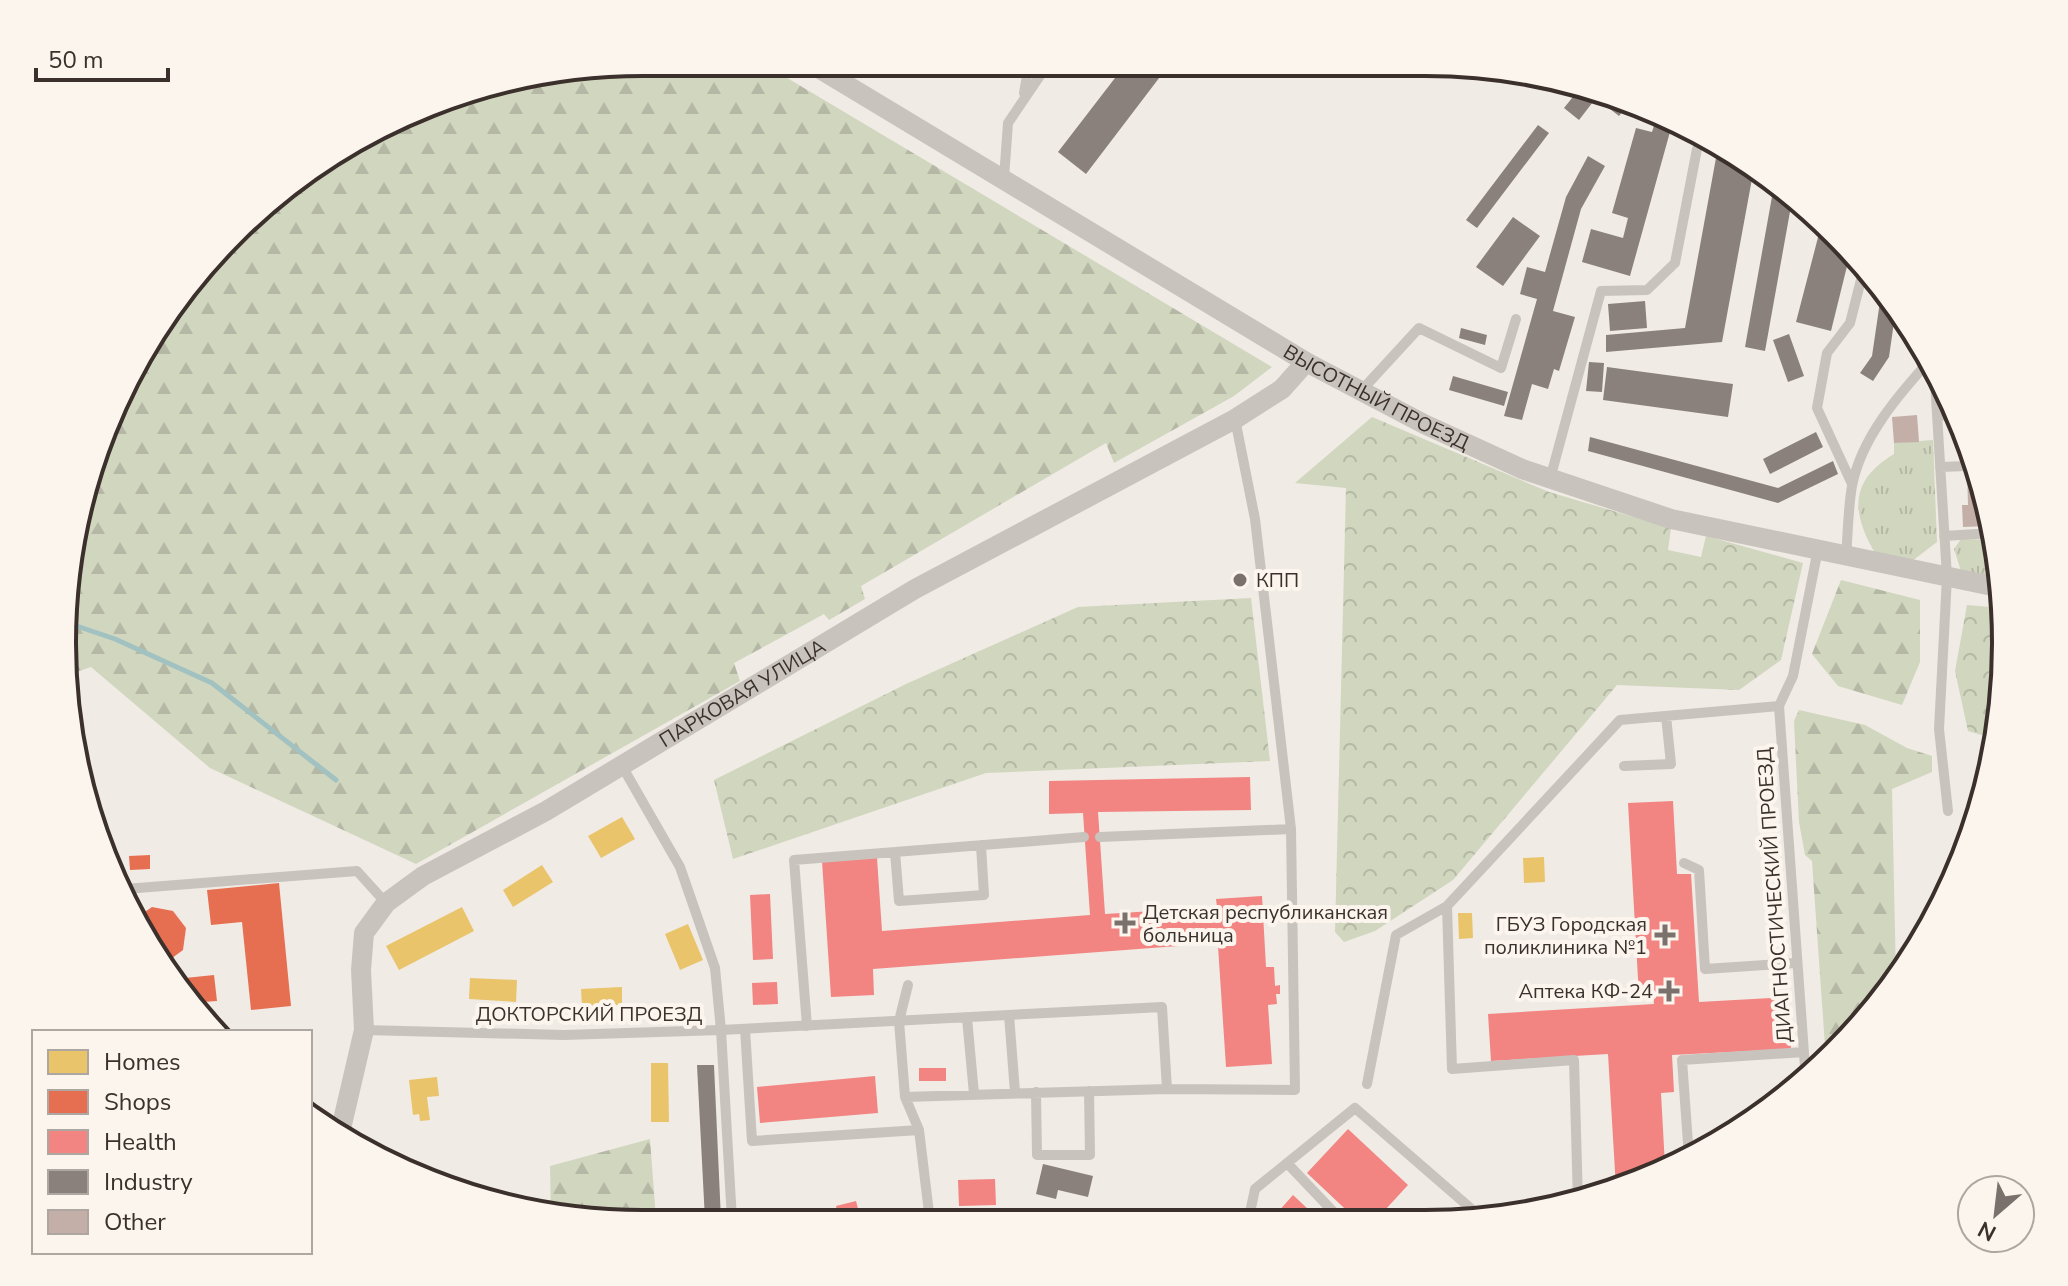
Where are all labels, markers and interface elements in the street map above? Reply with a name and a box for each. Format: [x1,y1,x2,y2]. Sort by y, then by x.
scale bar [36,32,168,82]
text: 50 m [48,44,104,76]
street label: ВЫСОТНЫЙ ПРОЕЗД [1278,338,1474,457]
place label: КПП [1256,567,1299,594]
marker: КПП [1231,571,1249,589]
street label: ПАРКОВАЯ УЛИЦА [654,633,831,754]
street label: ДИАГНОСТИЧЕСКИЙ ПРОЕЗД [1751,746,1798,1043]
place label: Детская республиканская больница [1143,899,1388,949]
place label: ГБУЗ Городская поликлиника №1 [1484,911,1647,961]
marker: Детская республиканская больница [1114,912,1136,934]
marker: ГБУЗ Городская поликлиника №1 [1654,924,1676,946]
place label: Аптека КФ-24 [1518,978,1653,1005]
marker: Аптека КФ-24 [1660,982,1678,1000]
street label: ДОКТОРСКИЙ ПРОЕЗД [476,1001,703,1028]
legend [32,1030,312,1254]
text: Homes [104,1046,180,1078]
text: Shops [104,1086,171,1118]
text: Health [104,1126,177,1158]
text: Industry [104,1166,193,1198]
north arrow [1956,1174,2036,1254]
text: Other [104,1206,166,1238]
text: N [1973,1214,2001,1248]

